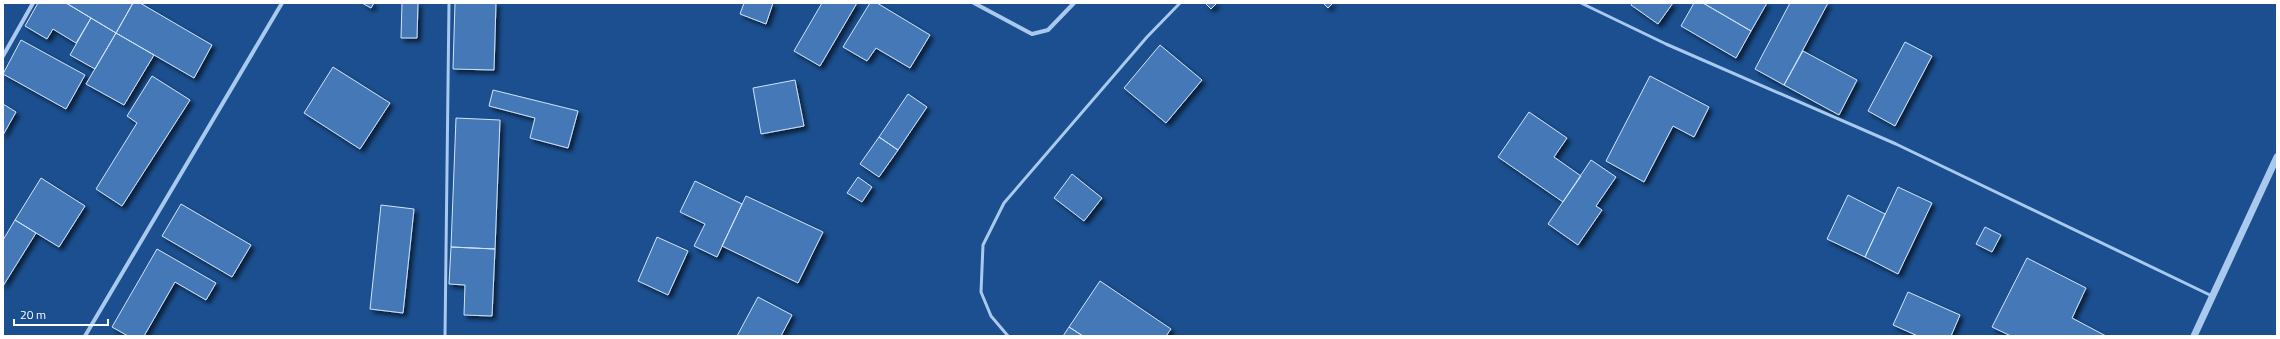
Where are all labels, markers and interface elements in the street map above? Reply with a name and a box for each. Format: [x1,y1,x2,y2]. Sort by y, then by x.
scale bar [14,301,108,327]
text: 20 m [20,305,46,324]

